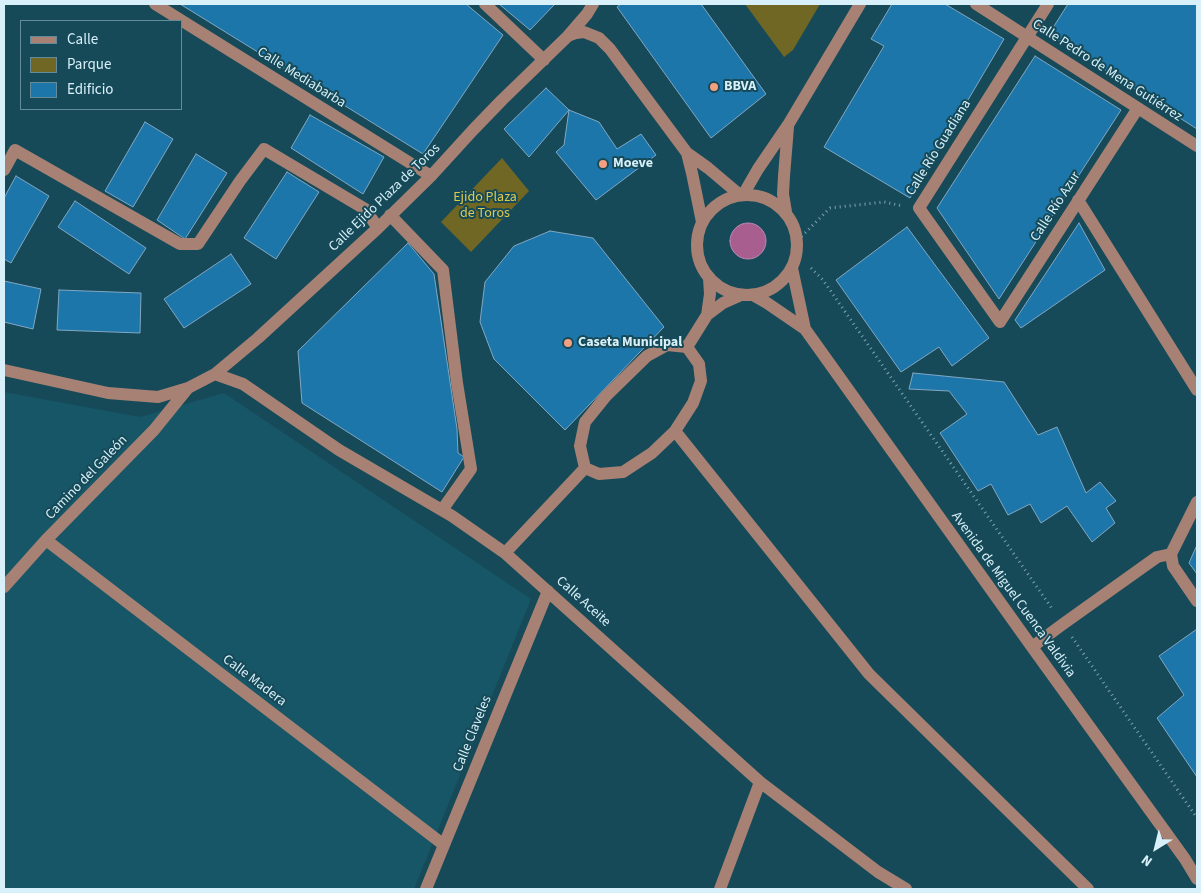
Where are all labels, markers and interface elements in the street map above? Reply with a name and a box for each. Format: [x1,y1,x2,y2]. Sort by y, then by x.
street label: Calle Pedro de Mena Gutiérrez [1029,16,1185,126]
legend [20,20,182,110]
text: Calle [67,29,98,50]
street label: Calle Mediabarba [254,44,348,112]
text: Parque [67,54,111,75]
text: Edificio [67,79,114,100]
place label: BBVA [724,79,756,95]
marker: BBVA [708,81,720,93]
street label: Calle Río Guadiana [903,97,975,199]
street label: Calle Ejido Plaza de Toros [326,140,444,256]
place label: Moeve [613,156,653,172]
marker: Moeve [597,158,609,170]
street label: Calle Río Azur [1027,169,1085,245]
park label: Ejido Plaza de Toros [453,190,517,222]
place label: Caseta Municipal [578,335,682,351]
marker: Caseta Municipal [562,337,574,349]
street label: Camino del Galeón [43,432,131,524]
street label: Avenida de Miguel Cuenca Valdivia [947,509,1079,681]
street label: Calle Aceite [552,573,614,631]
street label: Calle Madera [219,652,289,710]
street label: Calle Claveles [450,694,496,774]
north arrow [1131,823,1181,873]
text: N [1138,849,1157,871]

